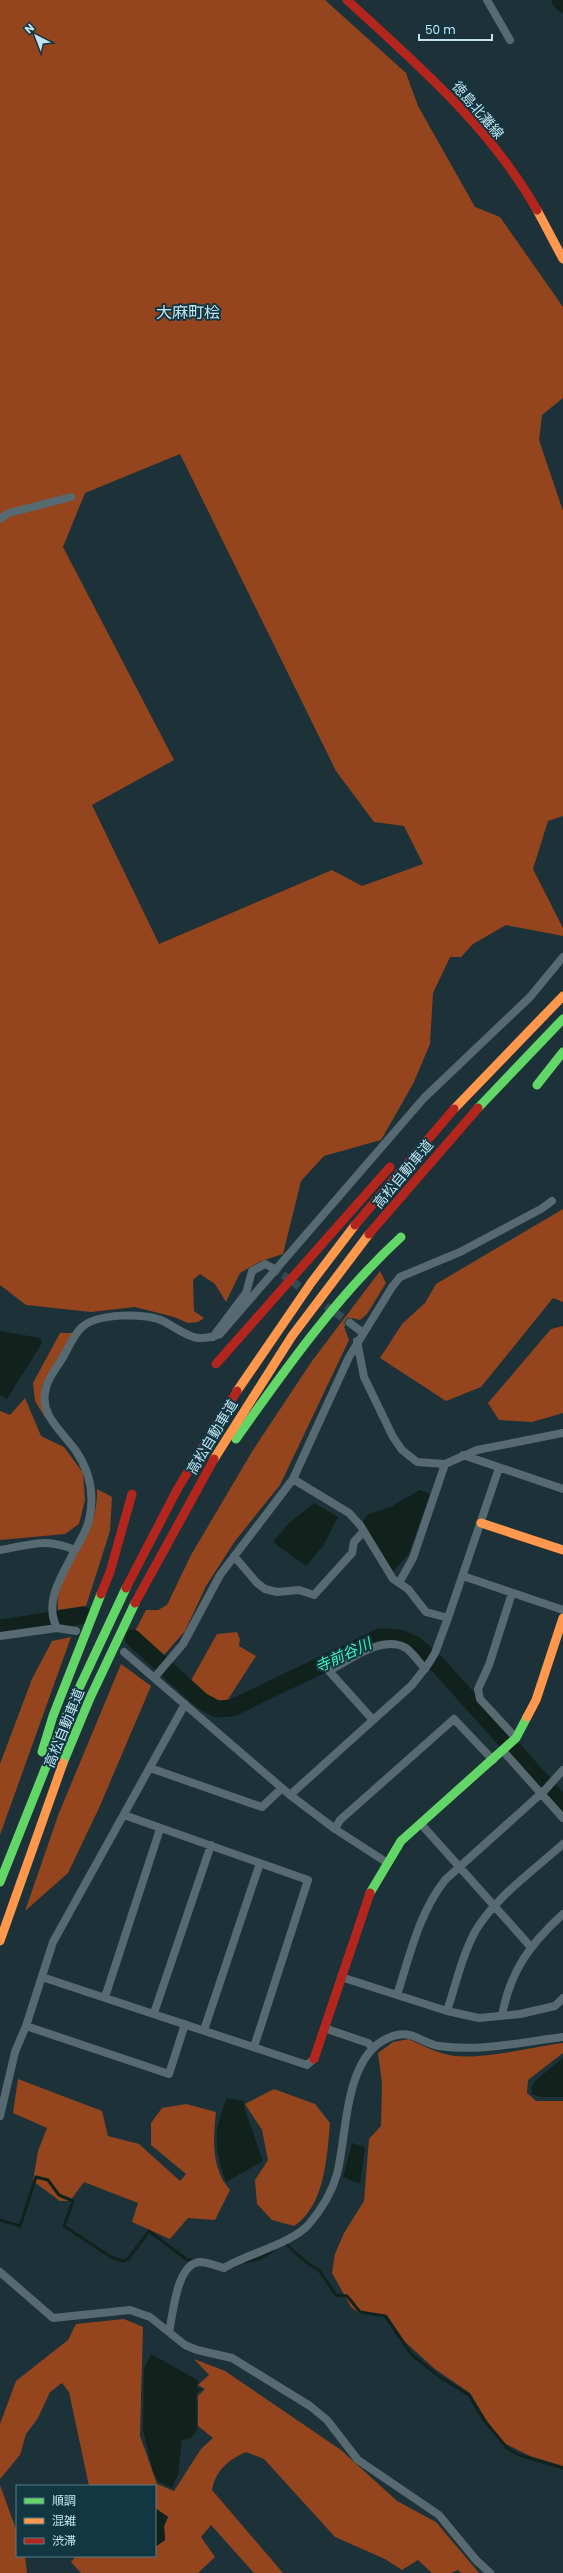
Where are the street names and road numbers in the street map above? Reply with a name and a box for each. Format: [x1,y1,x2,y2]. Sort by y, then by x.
street label: 徳島北灘線 [447,77,509,143]
street label: 高松自動車道 [368,1135,438,1213]
street label: 高松自動車道 [182,1396,242,1478]
street label: 高松自動車道 [39,1685,89,1771]

